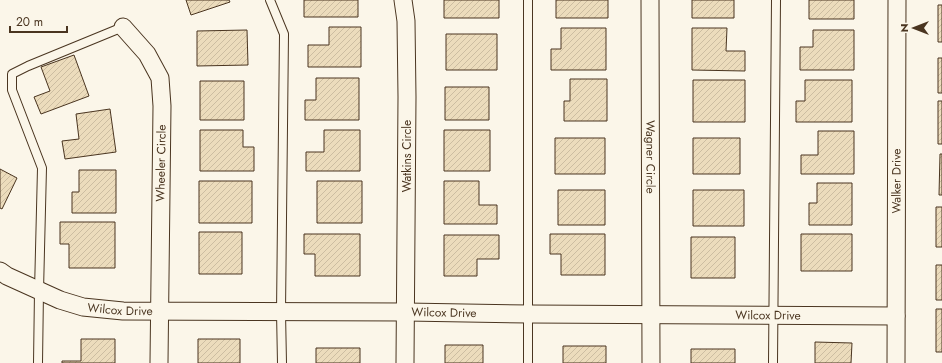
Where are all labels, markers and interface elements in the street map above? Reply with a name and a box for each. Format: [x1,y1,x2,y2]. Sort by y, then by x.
scale bar [10,8,67,34]
north arrow [894,8,934,48]
text: 20 m [16,13,43,31]
text: N [896,24,912,32]
street label: Watkins Circle [398,120,416,192]
street label: Wagner Circle [641,120,660,194]
street label: Wheeler Circle [151,124,171,202]
street label: Walker Drive [887,148,906,214]
street label: Wilcox Drive [87,298,153,320]
street label: Wilcox Drive [411,303,477,322]
street label: Wilcox Drive [735,306,801,324]

